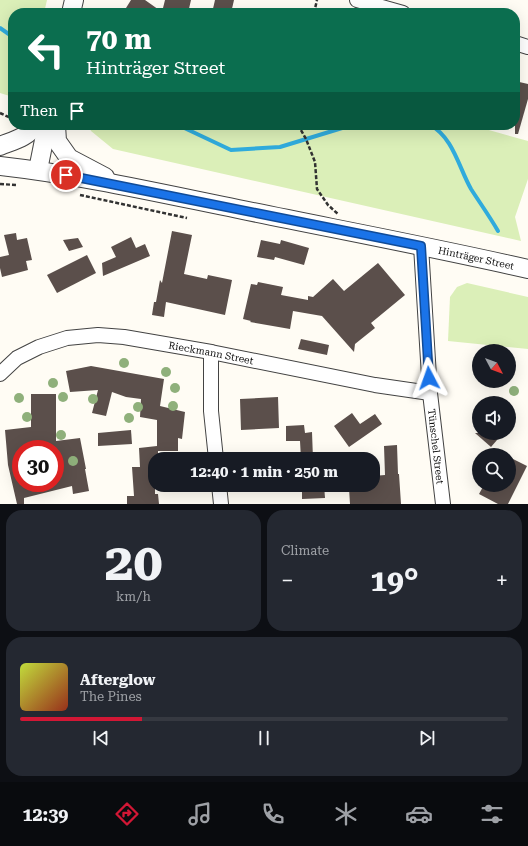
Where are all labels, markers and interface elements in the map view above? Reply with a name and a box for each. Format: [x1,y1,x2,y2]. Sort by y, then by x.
text: 70 m [86,23,151,56]
icon: left [20,24,72,76]
text: Hinträger Street [86,57,225,78]
icon: arrive [66,100,88,122]
text: Then [20,102,58,120]
pin [49,158,83,192]
icon: arrive [55,164,77,186]
street label: Hinträger Street [437,245,515,272]
street label: Rieckmann Street [168,340,255,366]
north arrow [472,344,516,388]
map controls [472,344,516,492]
position arrow [408,357,450,399]
button: sound [472,396,516,440]
street label: Tünschel Street [426,408,446,485]
speed limit sign: 30 [12,440,64,492]
button: search [472,448,516,492]
text: 12:40 · 1 min · 250 m [190,463,338,481]
text: 20 [104,532,163,593]
text: Climate [281,543,329,558]
text: 19° [370,563,419,598]
text: − [281,568,293,593]
text: + [496,568,508,593]
text: km/h [116,589,151,604]
text: Afterglow [80,671,155,689]
text: The Pines [80,689,142,704]
icon: previous [90,727,112,749]
icon: pause [253,727,275,749]
icon: next [416,727,438,749]
icon: directions [113,800,141,828]
icon: music [186,800,214,828]
icon: phone [259,800,287,828]
icon: climate [332,800,360,828]
icon: car [405,800,433,828]
icon: filters [478,800,506,828]
text: 12:39 [22,804,68,825]

